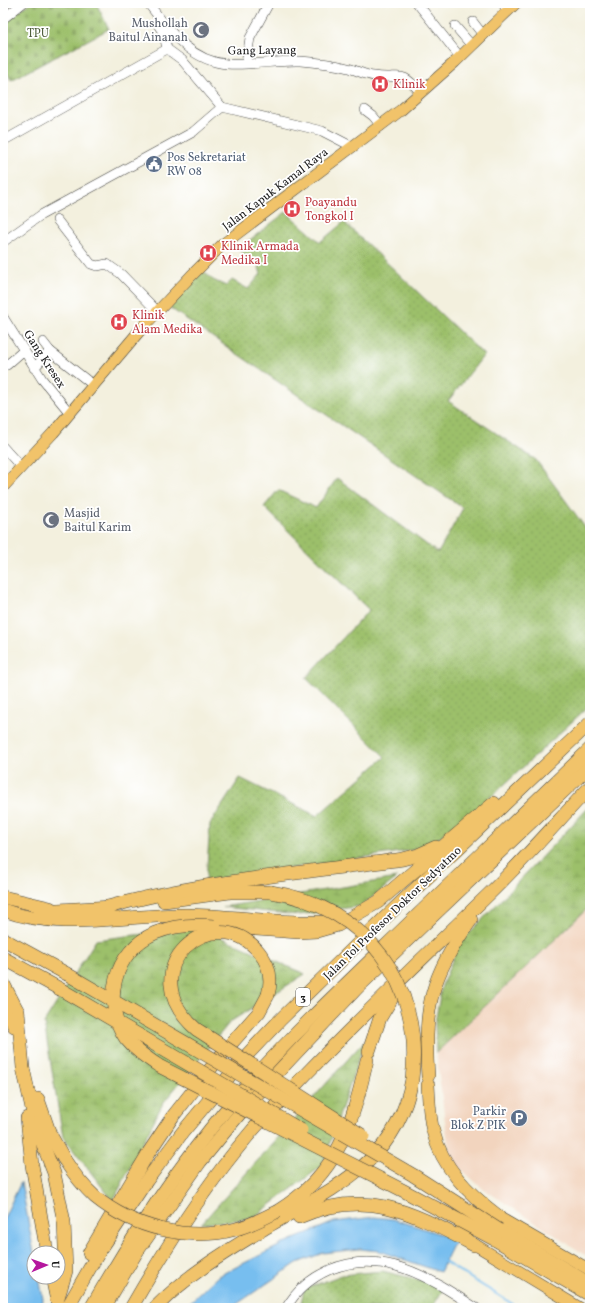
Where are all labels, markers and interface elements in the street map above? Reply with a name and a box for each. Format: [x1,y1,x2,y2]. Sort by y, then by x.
place label: Mushollah Baitul Ainanah [108,16,188,46]
mosque icon: Mushollah Baitul Ainanah [191,20,211,40]
park label: TPU [27,26,49,42]
street label: Gang Layang [228,42,296,60]
hospital icon: Klinik [370,74,390,94]
place label: Klinik [393,77,426,93]
street label: Jalan Kapuk Kamal Raya [219,145,332,235]
place label: Pos Sekretariat RW 08 [167,150,246,180]
public building icon: Pos Sekretariat RW 08 [144,154,164,174]
place label: Poayandu Tongkol I [305,195,357,225]
hospital icon: Poayandu Tongkol I [282,199,302,219]
place label: Klinik Armada Medika I [221,239,299,269]
hospital icon: Klinik Armada Medika I [198,243,218,263]
place label: Klinik Alam Medika [132,308,203,338]
hospital icon: Klinik Alam Medika [109,312,129,332]
street label: Gang Kresex [19,327,69,392]
place label: Masjid Baitul Karim [64,506,132,536]
mosque icon: Masjid Baitul Karim [41,510,61,530]
street label: Jalan Tol Profesor Doktor Sedyatmo [320,843,465,984]
road number: 3 [296,988,310,1006]
place label: Parkir Blok Z PIK [450,1104,506,1134]
parking icon: Parkir Blok Z PIK [509,1108,529,1128]
north arrow [26,1245,66,1285]
text: U [47,1261,62,1269]

